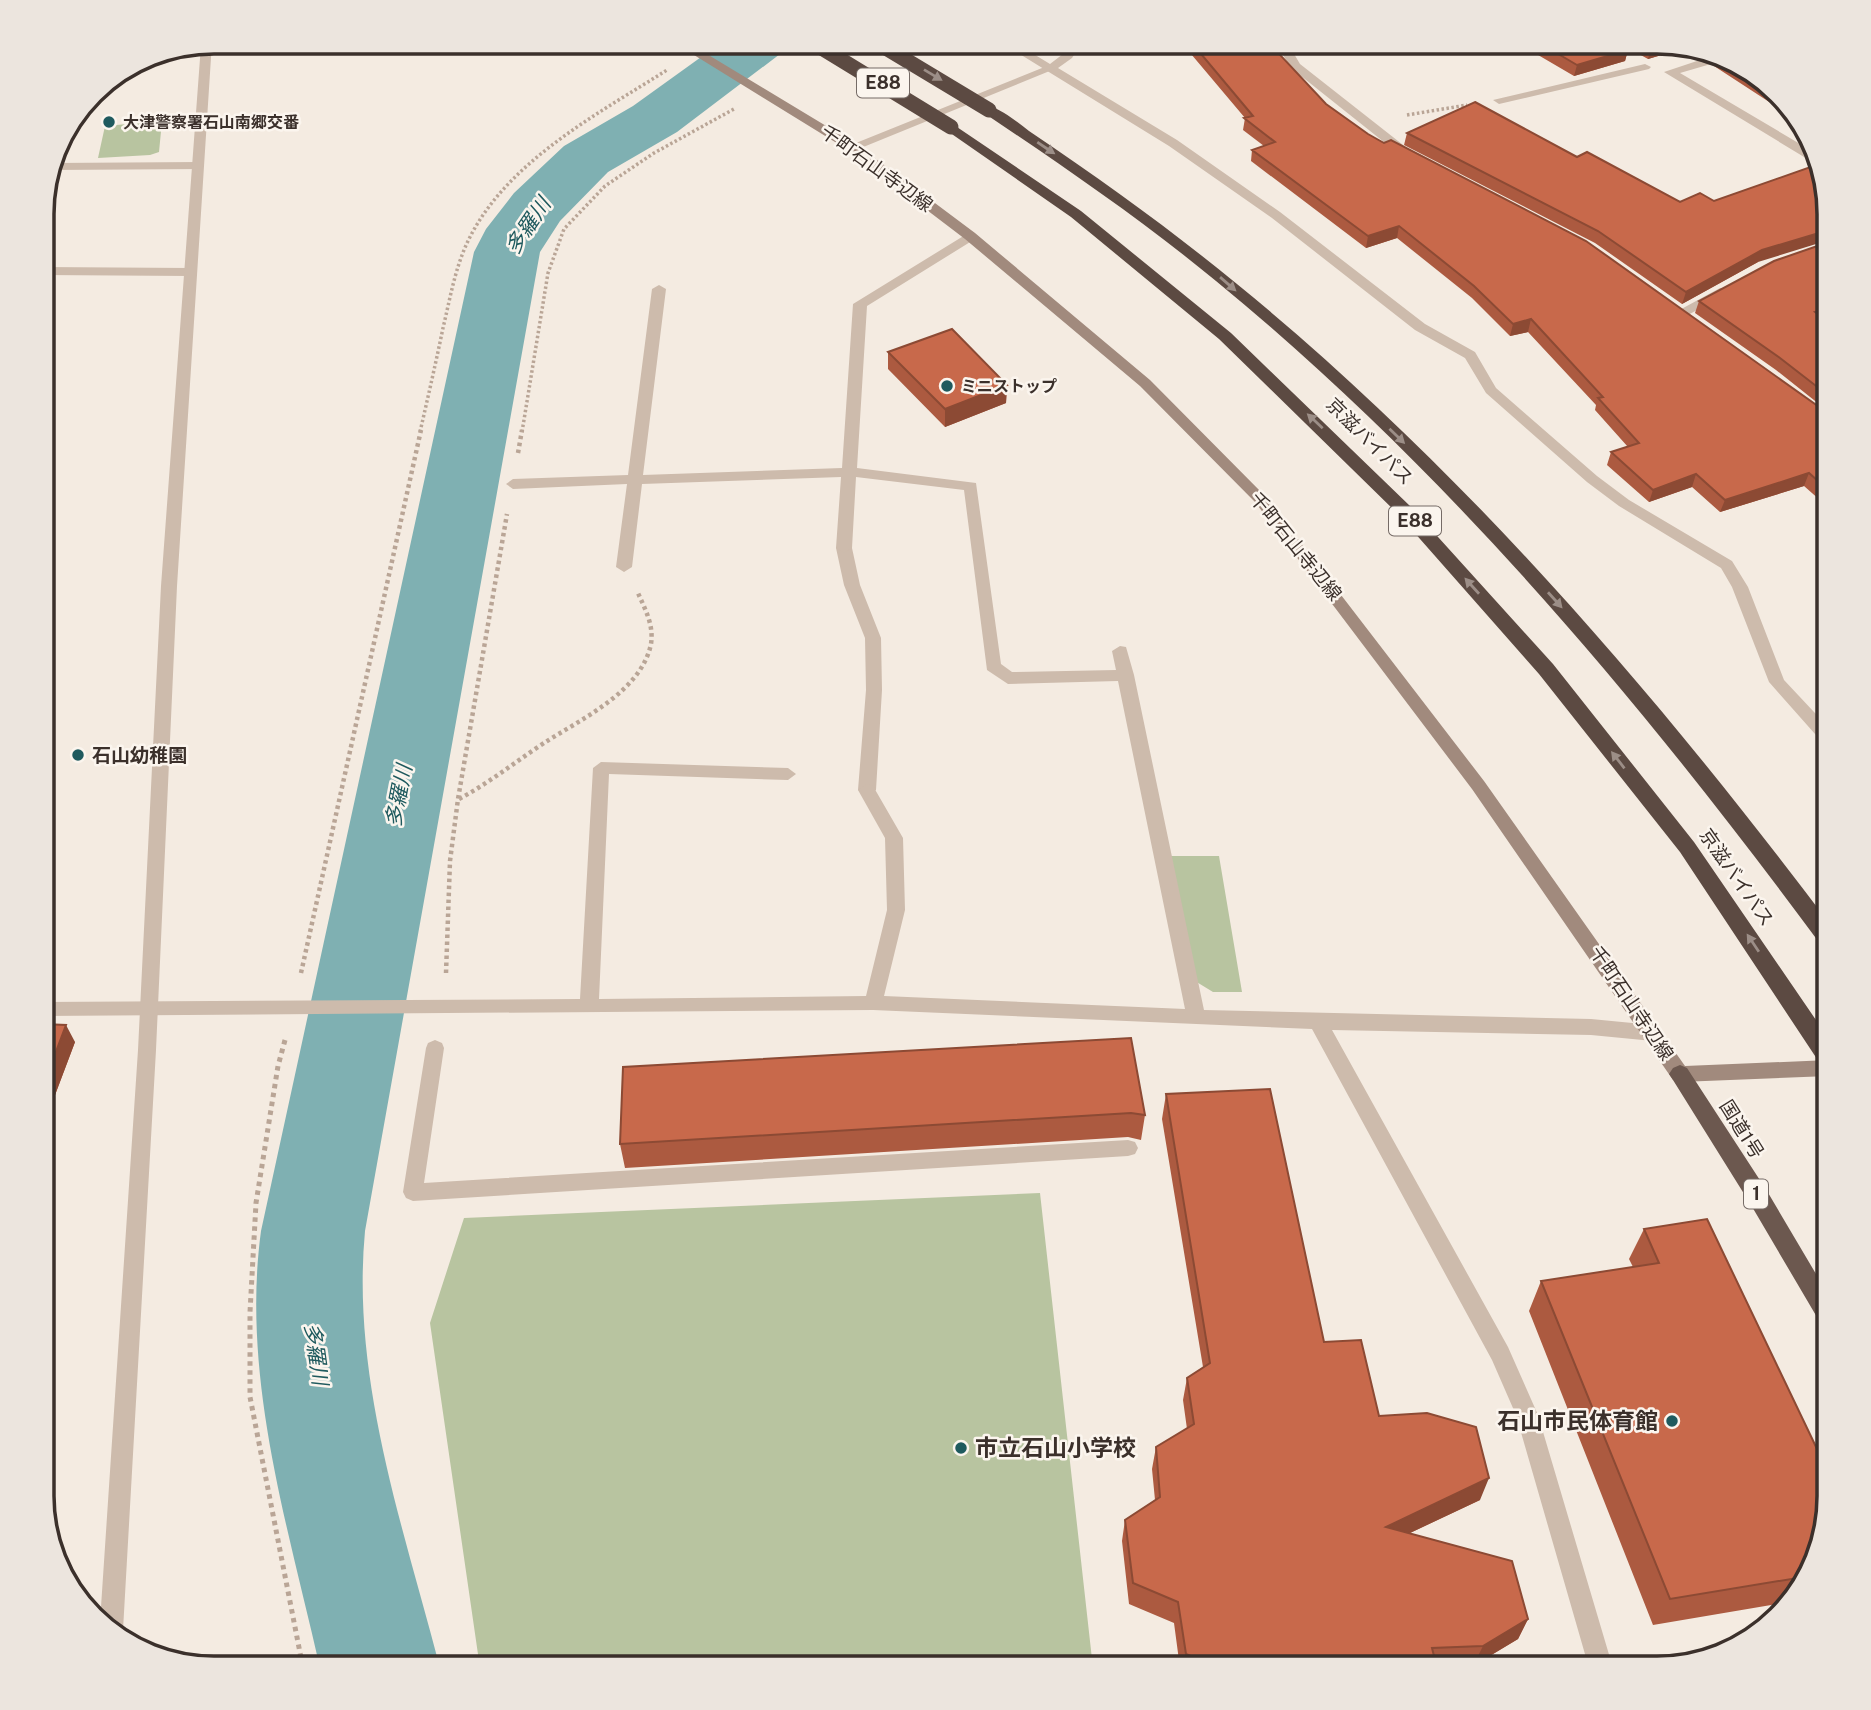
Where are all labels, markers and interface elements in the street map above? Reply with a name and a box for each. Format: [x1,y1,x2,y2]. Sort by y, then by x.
road number: E88 [857,68,909,98]
one-way arrow [923,69,942,82]
place label: 大津警察署石山南郷交番 [123,113,299,132]
marker: 大津警察署石山南郷交番 [101,114,117,130]
street label: 千町石山寺辺線 [817,120,937,216]
one-way arrow [1037,141,1055,155]
water label: 多羅川 [500,191,557,259]
one-way arrow [1219,276,1237,292]
place label: ミニストップ [961,377,1057,396]
marker: ミニストップ [939,378,955,394]
street label: 京滋バイパス [1322,393,1418,489]
one-way arrow [1307,413,1324,429]
one-way arrow [1389,428,1406,445]
street label: 千町石山寺辺線 [1246,487,1346,605]
road number: E88 [1389,506,1441,536]
one-way arrow [1465,577,1480,594]
one-way arrow [1547,591,1562,608]
place label: 石山幼稚園 [92,744,187,766]
marker: 石山幼稚園 [70,747,86,763]
one-way arrow [1611,751,1626,769]
water label: 多羅川 [380,761,417,829]
street label: 京滋バイパス [1695,824,1779,930]
one-way arrow [1746,934,1760,952]
street label: 千町石山寺辺線 [1586,942,1678,1064]
street label: 国道1号 [1716,1096,1768,1162]
road number: 1 [1744,1180,1768,1209]
water label: 多羅川 [300,1321,334,1389]
place label: 石山市民体育館 [1497,1407,1658,1434]
marker: 石山市民体育館 [1664,1413,1680,1429]
place label: 市立石山小学校 [975,1434,1136,1461]
marker: 市立石山小学校 [953,1440,969,1456]

